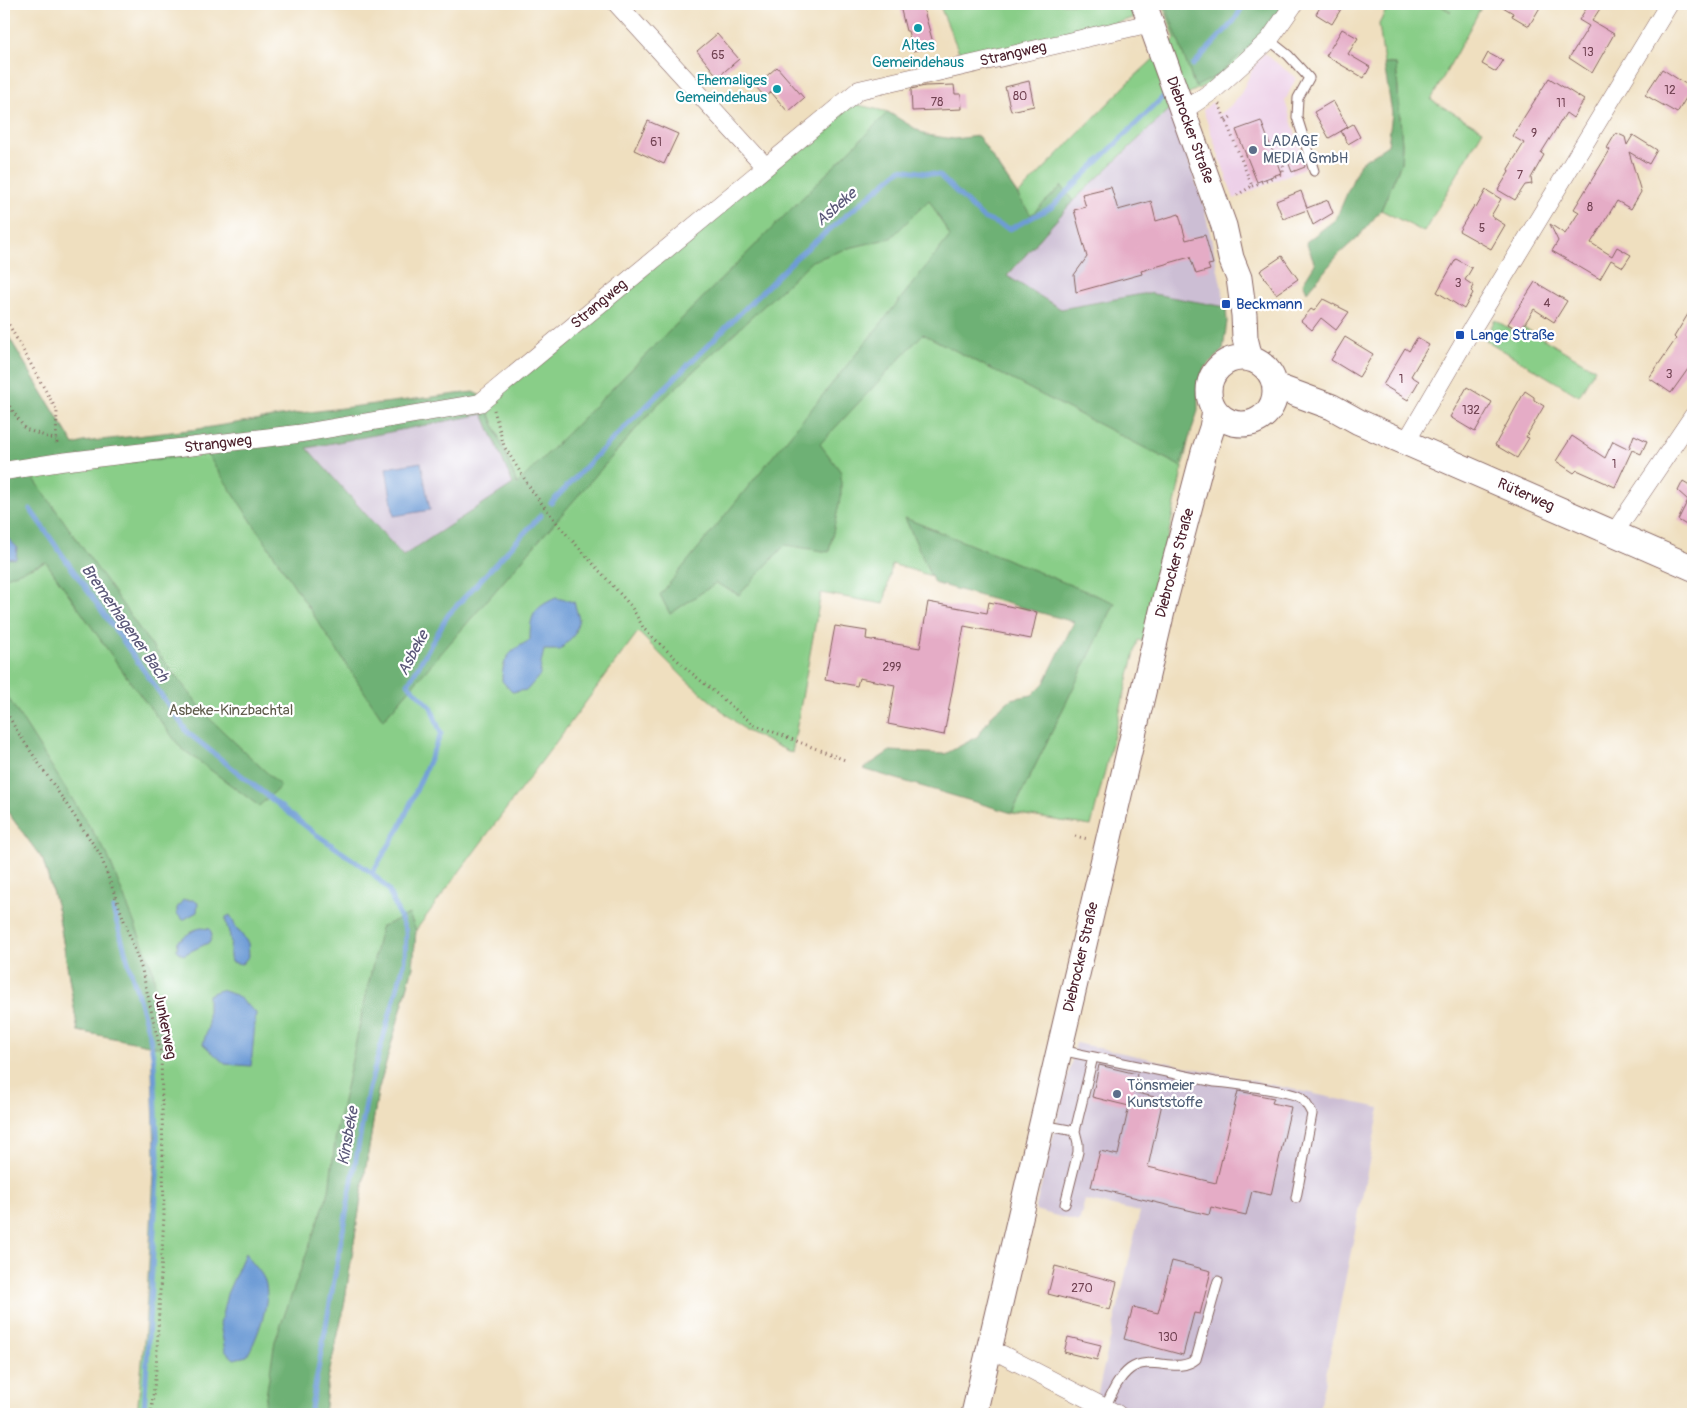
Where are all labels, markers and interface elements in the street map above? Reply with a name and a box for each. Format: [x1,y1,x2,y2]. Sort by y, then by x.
marker: Altes Gemeindehaus [912,22,924,34]
place label: Altes Gemeindehaus [872,36,964,72]
street label: Strangweg [978,37,1048,71]
house number: 13 [1582,45,1594,60]
house number: 65 [711,48,725,63]
place label: Ehemaliges Gemeindehaus [675,71,767,107]
street label: Diebrocker Straße [1162,74,1218,187]
marker: Ehemaliges Gemeindehaus [771,83,783,95]
house number: 12 [1664,83,1676,98]
house number: 80 [1013,89,1027,104]
house number: 78 [931,95,943,110]
house number: 11 [1556,96,1566,111]
house number: 9 [1531,126,1537,141]
place label: LADAGE MEDIA GmbH [1263,132,1348,168]
house number: 61 [650,135,662,150]
marker: LADAGE MEDIA GmbH [1247,144,1259,156]
house number: 7 [1517,168,1524,183]
water label: Asbeke [811,182,862,230]
house number: 8 [1587,200,1593,215]
house number: 5 [1479,221,1485,236]
street label: Strangweg [567,275,631,333]
house number: 3 [1455,276,1462,291]
place label: Beckmann [1236,295,1303,314]
house number: 4 [1544,296,1551,311]
marker: Beckmann [1220,298,1232,310]
place label: Lange Straße [1470,326,1555,345]
marker: Lange Straße [1454,329,1466,341]
house number: 3 [1666,367,1673,382]
house number: 1 [1399,372,1403,387]
house number: 132 [1462,403,1480,418]
street label: Strangweg [183,430,253,458]
house number: 1 [1612,457,1616,472]
street label: Rüterweg [1495,474,1557,516]
street label: Diebrocker Straße [1151,506,1199,620]
water label: Bremerhagener Bach [77,560,174,687]
water label: Asbeke [393,625,434,679]
house number: 299 [882,660,902,675]
park label: Asbeke-Kinzbachtal [169,701,293,720]
street label: Diebrocker Straße [1059,899,1103,1014]
street label: Junkerweg [149,991,181,1061]
place label: Tönsmeier Kunststoffe [1127,1076,1203,1112]
marker: Tönsmeier Kunststoffe [1111,1088,1123,1100]
water label: Kinsbeke [333,1103,363,1167]
house number: 270 [1071,1281,1093,1296]
house number: 130 [1158,1330,1178,1345]

